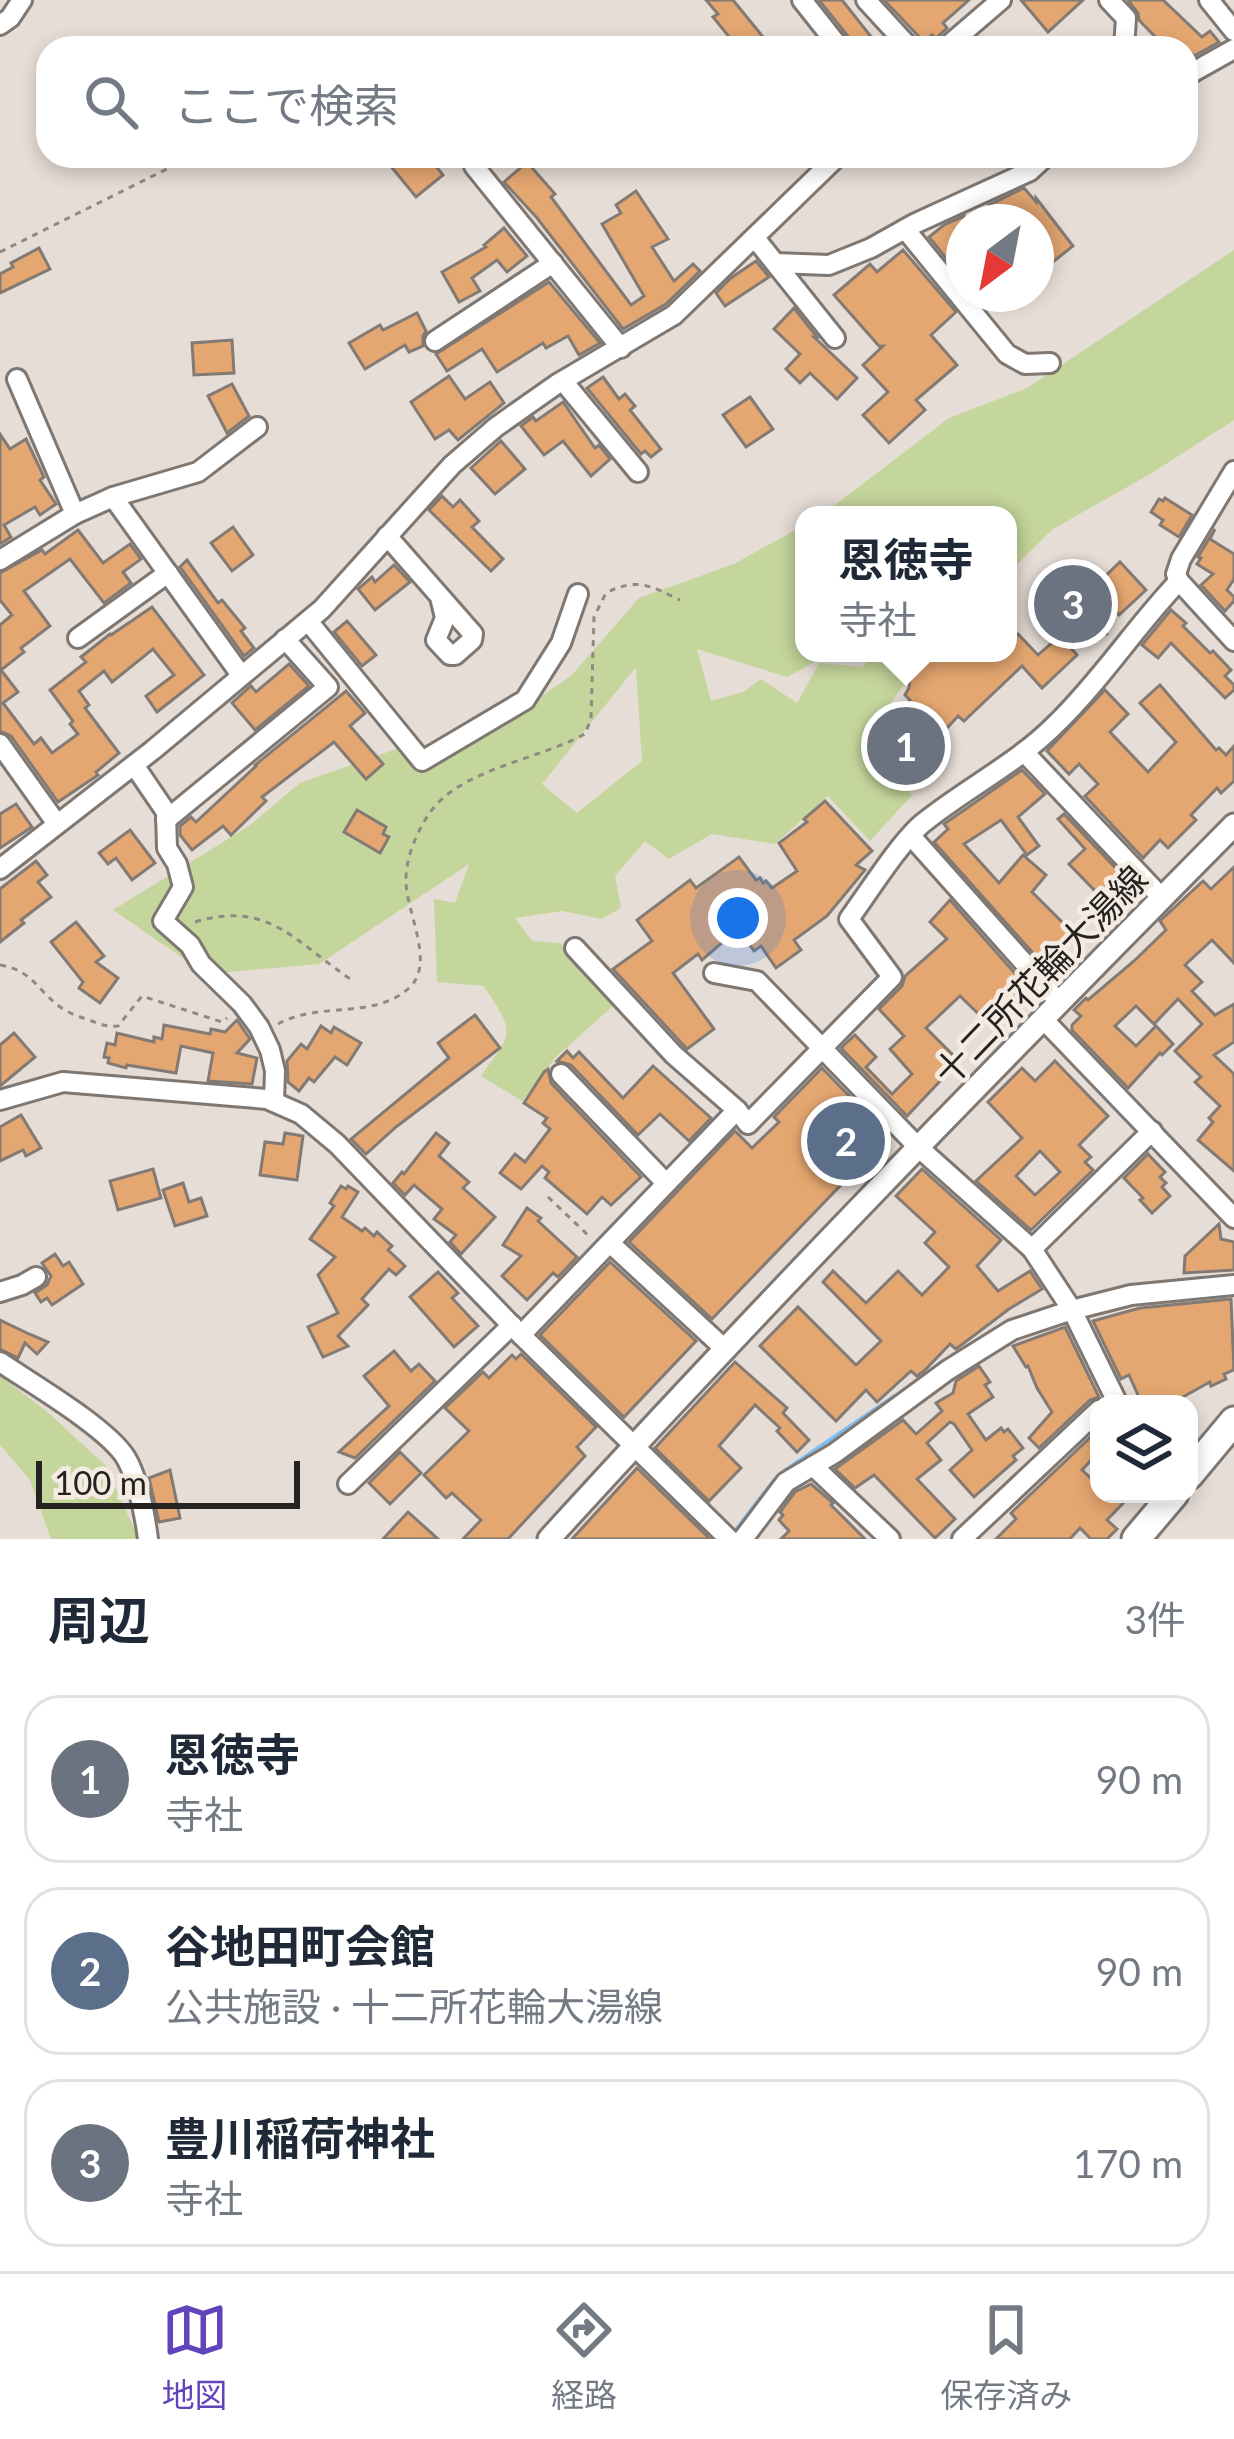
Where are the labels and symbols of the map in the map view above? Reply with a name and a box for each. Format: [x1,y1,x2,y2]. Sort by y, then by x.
north arrow [946,204,1054,312]
pin: 3 [1034,559,1112,649]
pin: 1 [867,701,945,791]
street label: 十二所花輪大湯線 [924,856,1156,1094]
your location [708,888,768,948]
pin: 2 [807,1096,885,1186]
scale bar [36,1455,300,1508]

